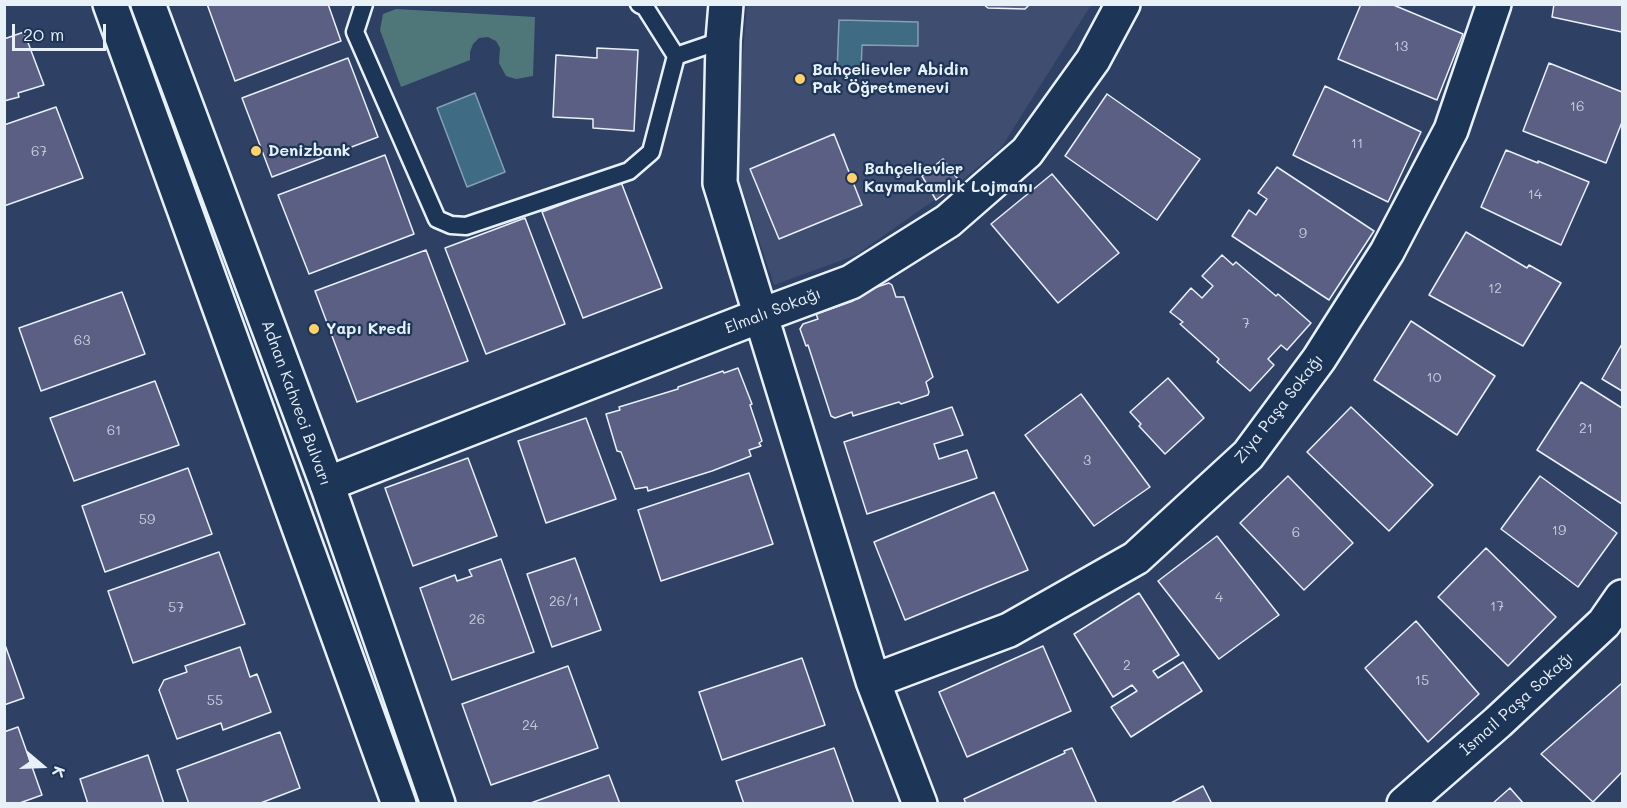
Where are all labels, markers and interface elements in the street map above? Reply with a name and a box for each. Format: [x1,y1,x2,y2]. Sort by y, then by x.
scale bar [15,12,110,50]
text: 20 m [23,22,64,46]
house number: 13 [1394,39,1408,55]
place label: Bahçelievler Abidin Pak Öğretmenevi [812,60,968,98]
marker: Bahçelievler Abidin Pak Öğretmenevi [793,72,807,86]
house number: 16 [1570,99,1584,115]
house number: 11 [1351,136,1363,152]
place label: Denizbank [268,141,350,161]
house number: 67 [31,144,47,160]
marker: Denizbank [249,144,263,158]
place label: Bahçelievler Kaymakamlık Lojmanı [864,159,1033,197]
marker: Bahçelievler Kaymakamlık Lojmanı [845,171,859,185]
house number: 14 [1528,187,1542,203]
house number: 9 [1299,226,1307,242]
house number: 12 [1488,281,1502,297]
street label: Elmalı Sokağı [722,284,824,338]
house number: 7 [1242,316,1250,332]
street label: Adnan Kahveci Bulvarı [257,318,335,488]
place label: Yapı Kredi [326,319,412,339]
marker: Yapı Kredi [307,322,321,336]
house number: 63 [74,333,90,349]
street label: Ziya Paşa Sokağı [1231,351,1327,467]
house number: 10 [1427,370,1441,386]
house number: 21 [1579,421,1593,437]
house number: 61 [107,423,121,439]
house number: 3 [1083,453,1091,469]
house number: 59 [139,512,155,528]
house number: 19 [1552,523,1566,539]
house number: 6 [1292,525,1300,541]
house number: 4 [1215,590,1223,606]
house number: 26/1 [549,594,579,610]
house number: 17 [1490,599,1504,615]
house number: 57 [168,600,184,616]
house number: 26 [469,612,485,628]
street label: İsmail Paşa Sokağı [1457,648,1577,760]
house number: 2 [1123,658,1131,674]
house number: 15 [1415,673,1429,689]
house number: 55 [207,693,223,709]
house number: 24 [522,718,538,734]
north arrow [12,736,72,796]
text: K [48,764,71,780]

